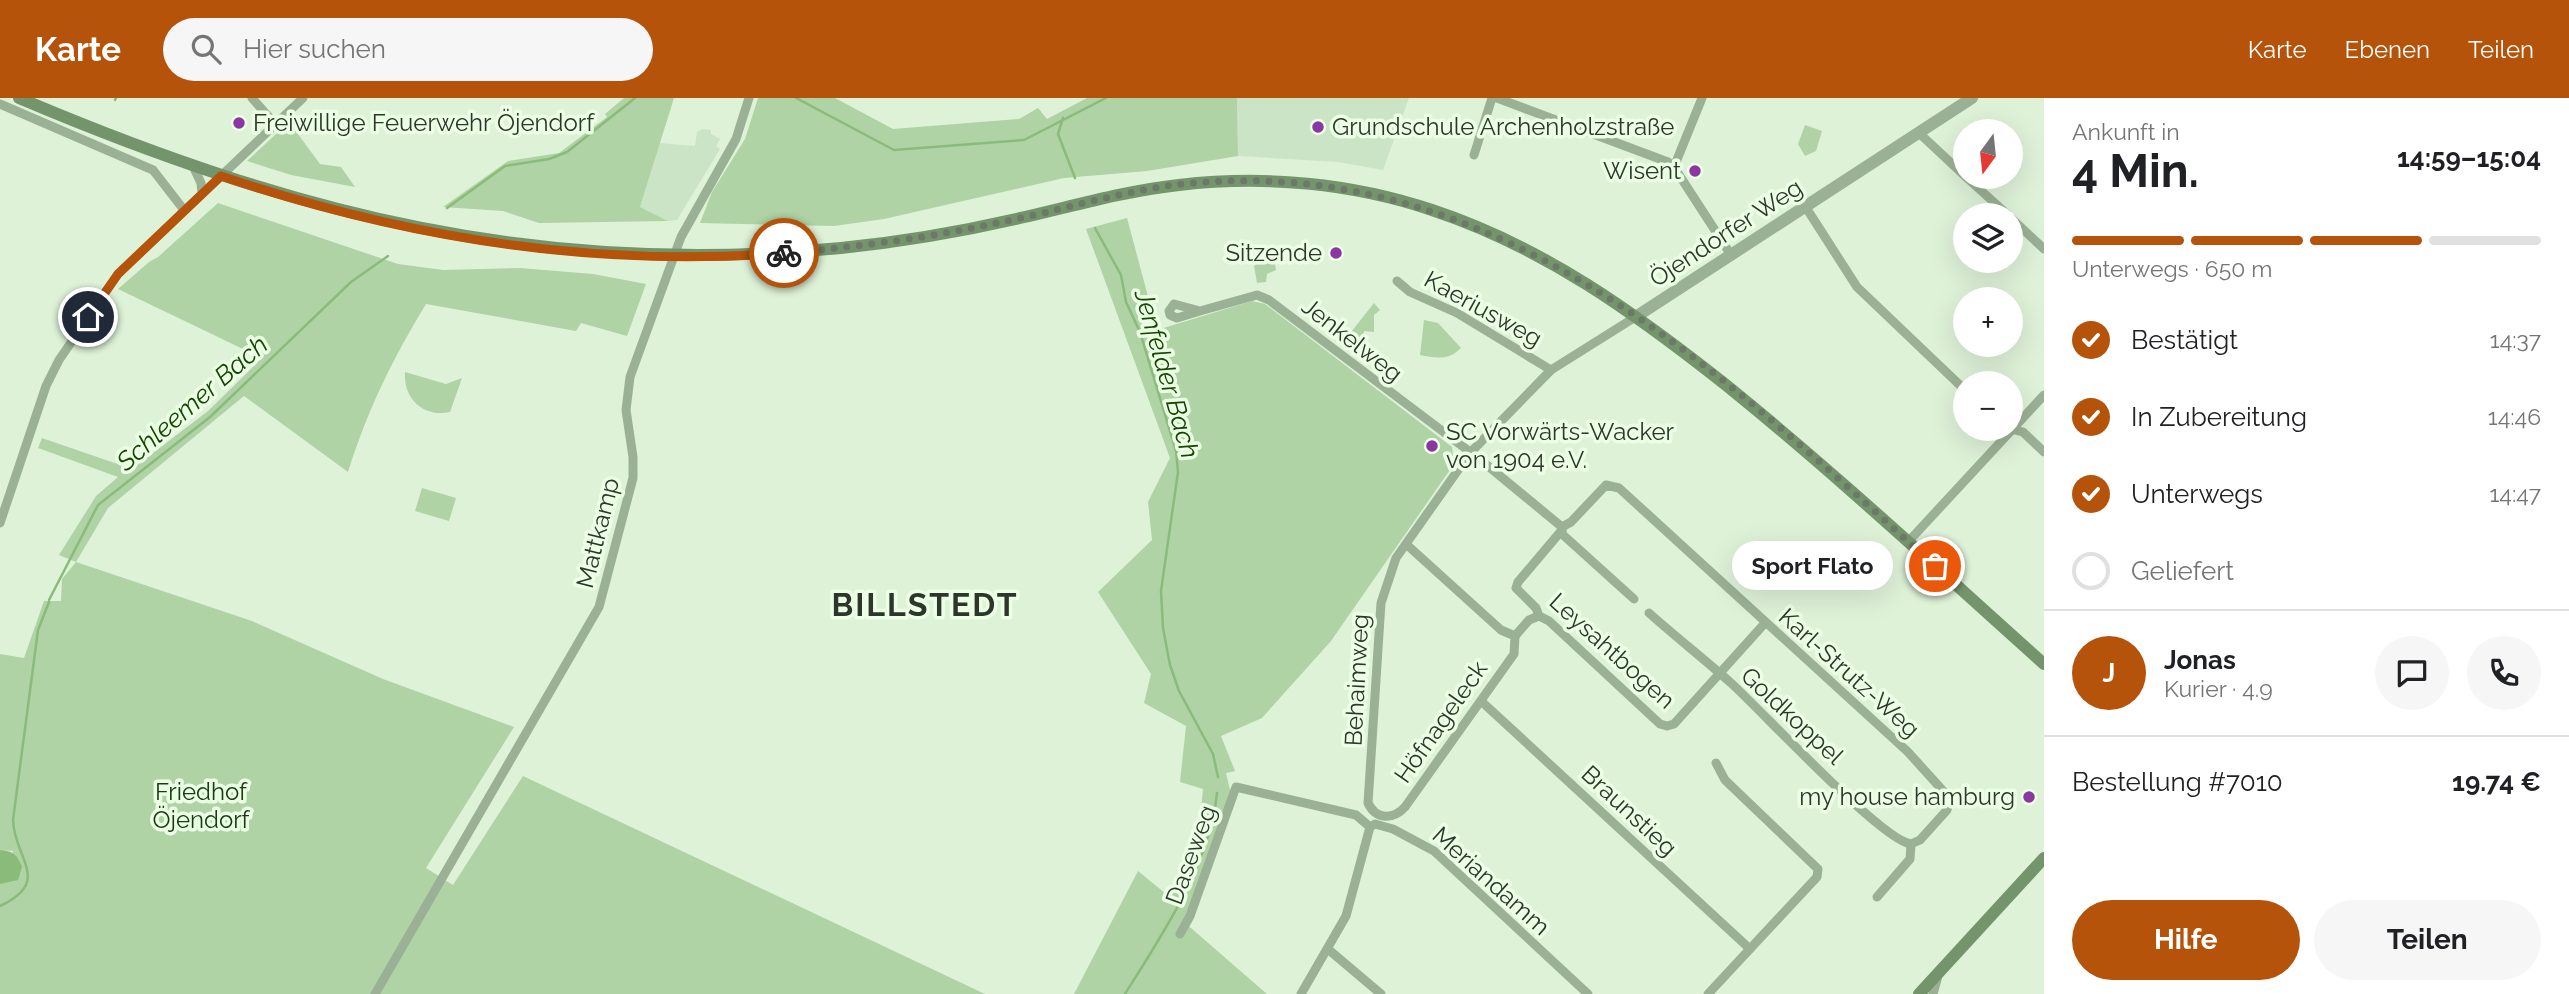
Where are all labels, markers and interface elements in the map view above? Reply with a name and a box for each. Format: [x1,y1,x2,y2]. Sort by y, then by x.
search box [163,18,653,81]
text: Karte [35,30,121,69]
icon: search [187,30,225,68]
text: Hier suchen [243,34,386,64]
text: Karte [2248,35,2307,64]
text: Ebenen [2345,35,2430,64]
text: Teilen [2468,35,2534,64]
place label: Freiwillige Feuerwehr Öjendorf [253,108,595,137]
place label: Grundschule Archenholzstraße [1332,112,1674,141]
marker: Freiwillige Feuerwehr Öjendorf [231,115,247,131]
text: Ankunft in [2072,118,2180,145]
marker: Grundschule Archenholzstraße [1310,119,1326,135]
north arrow [1953,119,2023,189]
map controls [1953,119,2023,441]
text: 14:59–15:04 [2397,143,2541,173]
text: 4 Min. [2072,144,2199,198]
place label: Wisent [1603,156,1681,185]
marker: Wisent [1687,163,1703,179]
street label: Öjendorfer Weg [1644,172,1808,293]
button: layers [1953,203,2023,273]
courier [749,218,819,288]
icon: bike [765,234,803,272]
place label: Sitzende [1226,238,1322,267]
marker: Sitzende [1328,245,1344,261]
text: Unterwegs · 650 m [2072,255,2272,282]
street label: Kaeriusweg [1419,264,1547,353]
water label: Jenfelder Bach [1128,285,1205,462]
pin [58,287,118,347]
button: + [1953,287,2023,357]
street label: Jenkelweg [1296,291,1408,388]
icon: home [69,298,107,336]
icon: check [2072,321,2110,359]
text: Bestätigt [2131,325,2238,355]
text: 14:37 [2490,326,2541,353]
water label: Schleemer Bach [110,329,274,477]
button: − [1953,371,2023,441]
icon: check [2072,398,2110,436]
text: In Zubereitung [2131,402,2307,432]
text: 14:46 [2488,403,2541,430]
place label: SC Vorwärts-Wacker von 1904 e.V. [1446,417,1675,474]
marker: SC Vorwärts-Wacker von 1904 e.V. [1424,438,1440,454]
street label: Mattkamp [570,475,625,591]
icon: check [2072,475,2110,513]
text: Unterwegs [2131,479,2263,509]
text: 14:47 [2490,480,2541,507]
pin [1905,536,1965,596]
callout: Sport Flato [1732,542,1893,590]
icon: bag [1916,547,1954,585]
text: Sport Flato [1751,552,1874,579]
text: Geliefert [2131,556,2234,586]
district label: BILLSTEDT [831,586,1019,623]
street label: Leysahtbogen [1544,587,1681,715]
street label: Karl-Strutz-Weg [1773,602,1926,743]
street label: Behaimweg [1339,613,1374,747]
button: chat [2375,636,2449,710]
button: phone [2467,636,2541,710]
text: Jonas [2164,645,2236,675]
street label: Höfnageleck [1388,655,1493,788]
text: J [2103,658,2115,688]
street label: Goldkoppel [1735,661,1850,771]
text: Kurier · 4.9 [2164,675,2273,702]
street label: Braunstieg [1576,759,1683,862]
text: Bestellung #7010 [2072,767,2283,797]
text: 19.74 € [2452,767,2541,797]
park label: Friedhof Öjendorf [152,777,251,834]
place label: my house hamburg [1799,782,2015,811]
marker: my house hamburg [2021,789,2037,805]
street label: Daseweg [1159,801,1222,908]
street label: Meriandamm [1427,820,1556,941]
button: Hilfe [2072,900,2300,980]
button: Teilen [2314,900,2541,980]

